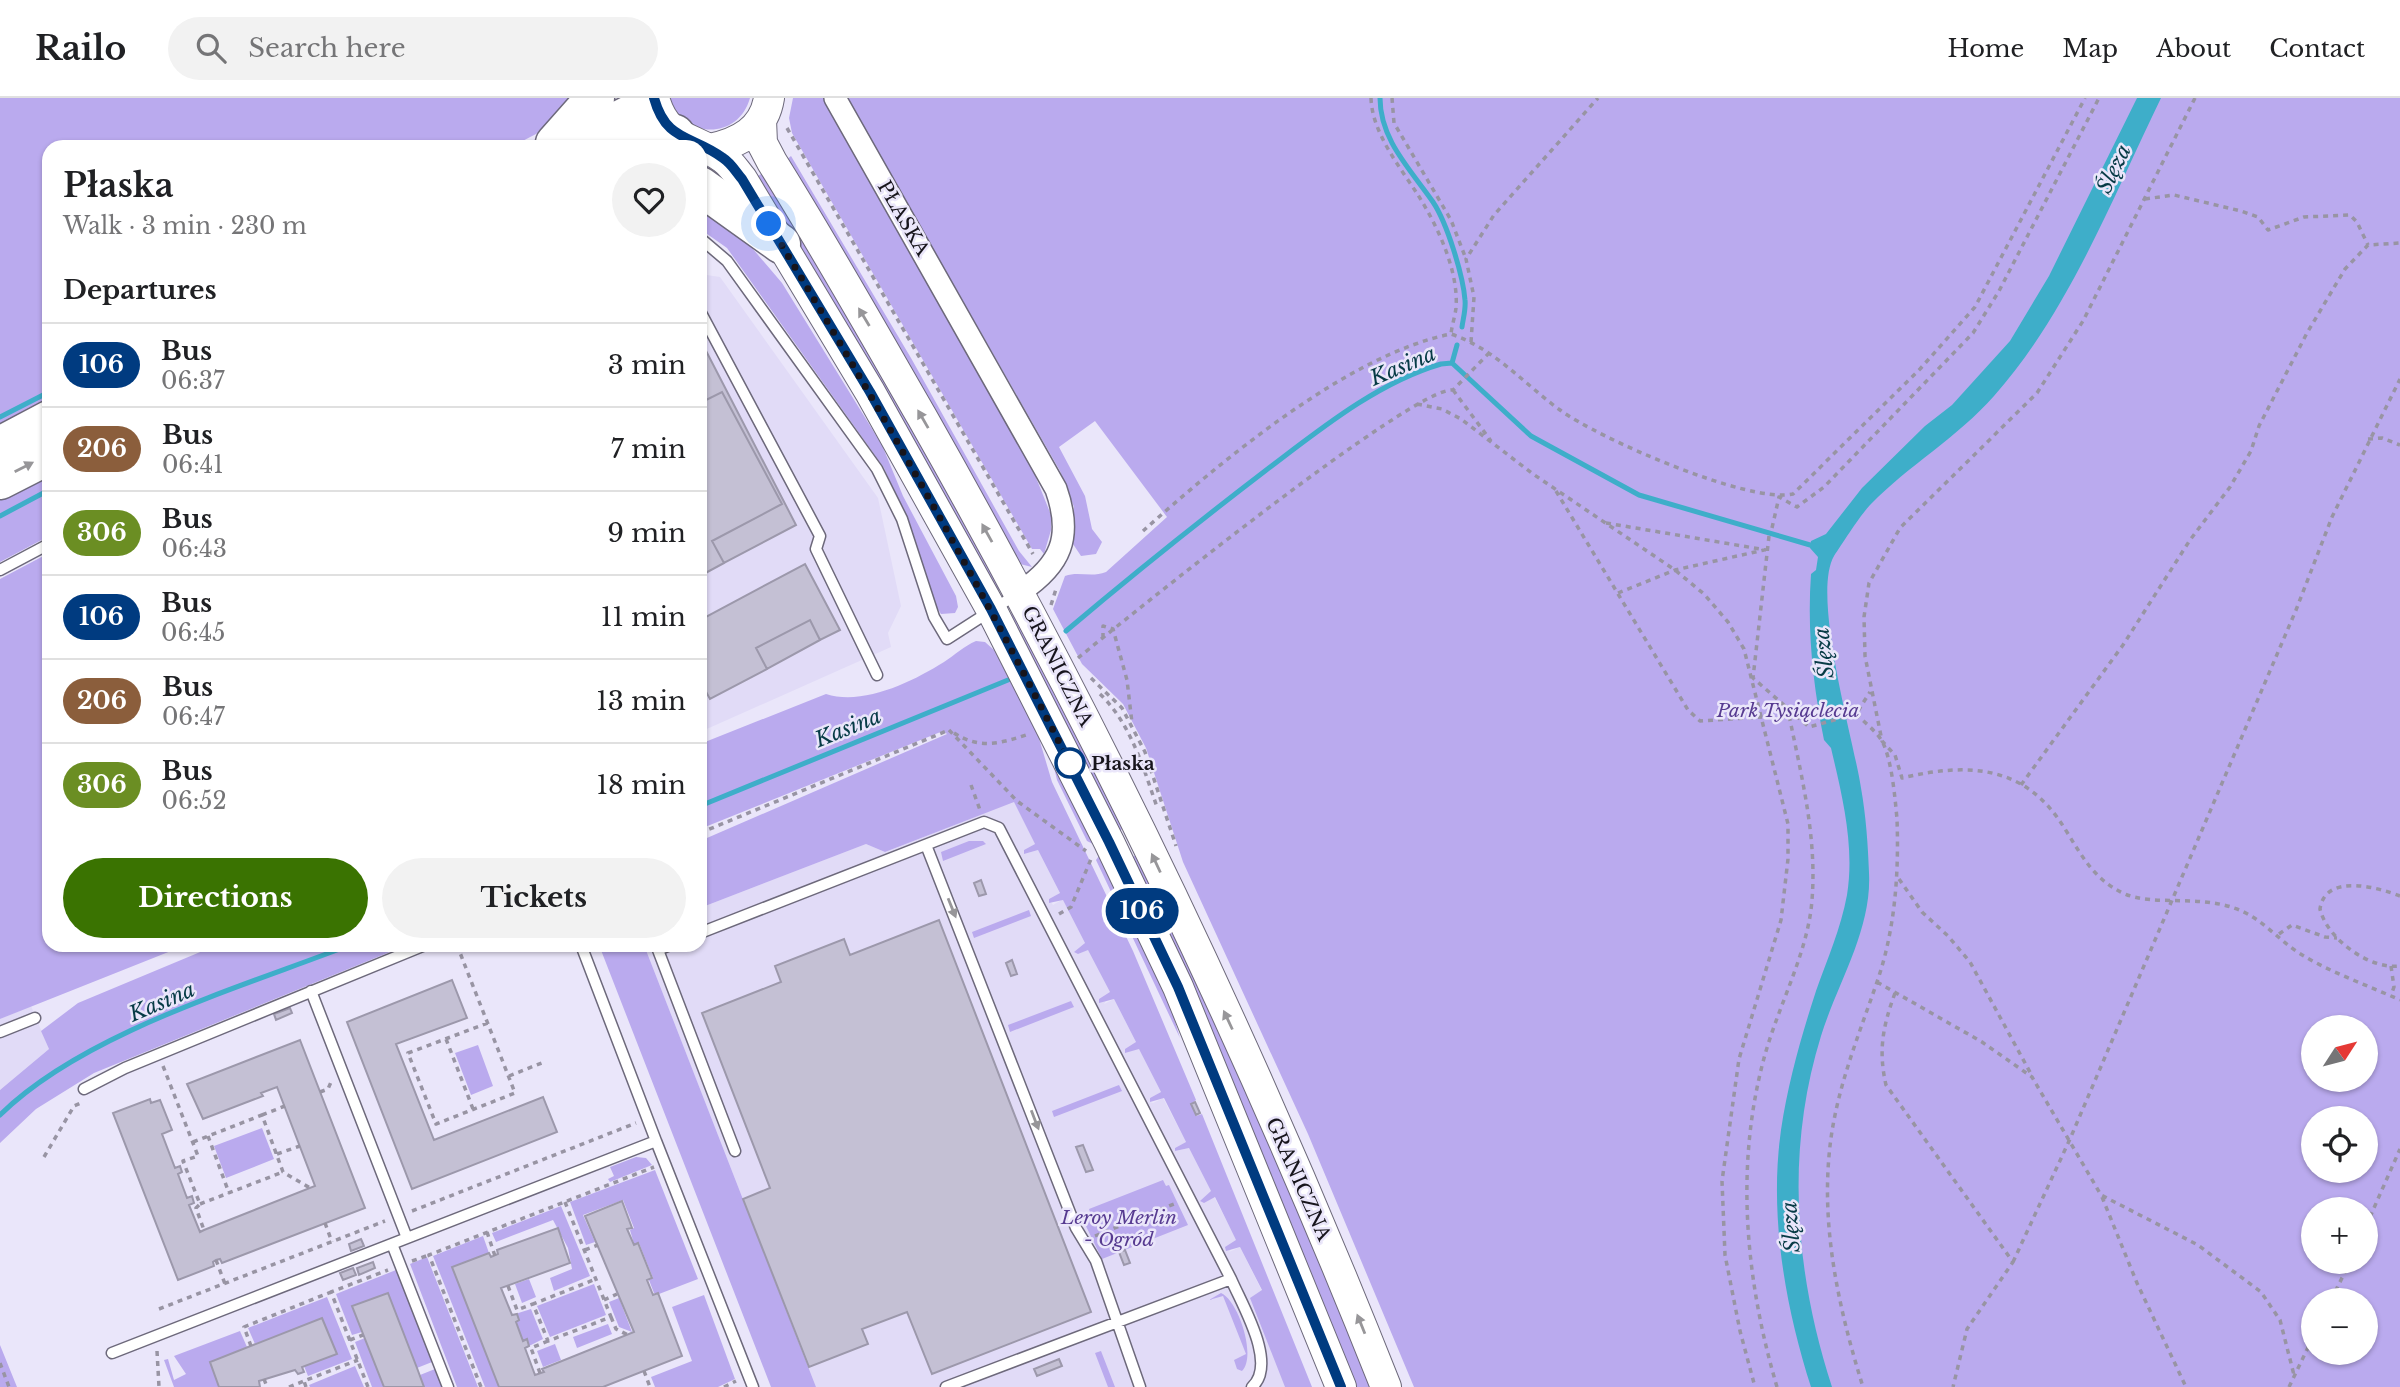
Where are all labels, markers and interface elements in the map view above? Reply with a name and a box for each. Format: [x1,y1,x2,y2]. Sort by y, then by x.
search box [168,17,658,80]
text: Railo [35,28,126,69]
icon: search [192,29,230,67]
text: Search here [248,32,406,64]
text: Home [1948,34,2024,63]
text: Map [2062,34,2118,63]
text: About [2156,34,2231,63]
text: Contact [2269,34,2365,63]
water label: Ślęza [2091,140,2137,198]
button: heart [612,163,686,237]
text: Płaska [63,165,174,206]
street label: PŁASKA [873,176,935,260]
your location [751,206,786,241]
text: Walk · 3 min · 230 m [63,212,307,240]
text: Departures [63,274,217,306]
one-way arrow [857,307,870,326]
text: Bus [161,335,212,367]
water label: Kasina [1365,340,1440,392]
text: 3 min [608,349,686,381]
text: 106 [79,350,124,379]
text: 06:37 [161,367,224,395]
one-way arrow [917,409,929,429]
text: Bus [162,419,213,451]
text: 7 min [611,433,686,465]
text: 206 [77,434,127,463]
text: 06:41 [162,451,223,479]
one-way arrow [15,462,35,474]
text: Bus [162,503,213,535]
text: 9 min [607,517,686,549]
text: 306 [77,518,127,547]
one-way arrow [981,523,993,542]
text: 06:43 [162,535,227,563]
text: Bus [161,587,212,619]
text: 11 min [601,601,686,633]
text: 106 [79,602,124,631]
street label: GRANICZNA [1017,602,1098,731]
text: 06:45 [161,619,225,647]
water label: Ślęza [1808,626,1840,680]
text: Bus [162,671,213,703]
text: 13 min [596,685,686,717]
text: 206 [77,686,127,715]
park label: Park Tysiąclecia [1716,699,1859,722]
text: 06:47 [162,703,225,731]
water label: Kasina [810,703,885,753]
marker: Płaska [1055,748,1085,778]
place label: Płaska [1091,752,1155,775]
text: Bus [162,755,213,787]
text: 18 min [597,769,686,801]
text: 306 [77,770,127,799]
text: 06:52 [162,787,227,815]
one-way arrow [1150,853,1162,873]
button: Directions [63,858,368,938]
button: Tickets [382,858,686,938]
line badge: 106 [1102,888,1182,934]
text: 106 [1120,896,1164,925]
one-way arrow [946,897,957,918]
water label: Kasina [124,976,199,1028]
one-way arrow [1222,1009,1233,1030]
north arrow [2301,1015,2378,1092]
map controls [2301,1015,2378,1365]
button: locate [2301,1106,2378,1183]
one-way arrow [1030,1109,1041,1130]
street label: GRANICZNA [1261,1114,1336,1245]
button: + [2301,1197,2378,1274]
water label: Ślęza [1776,1200,1806,1254]
park label: Leroy Merlin - Ogród [1060,1206,1177,1251]
button: − [2301,1288,2378,1365]
one-way arrow [1356,1313,1367,1334]

